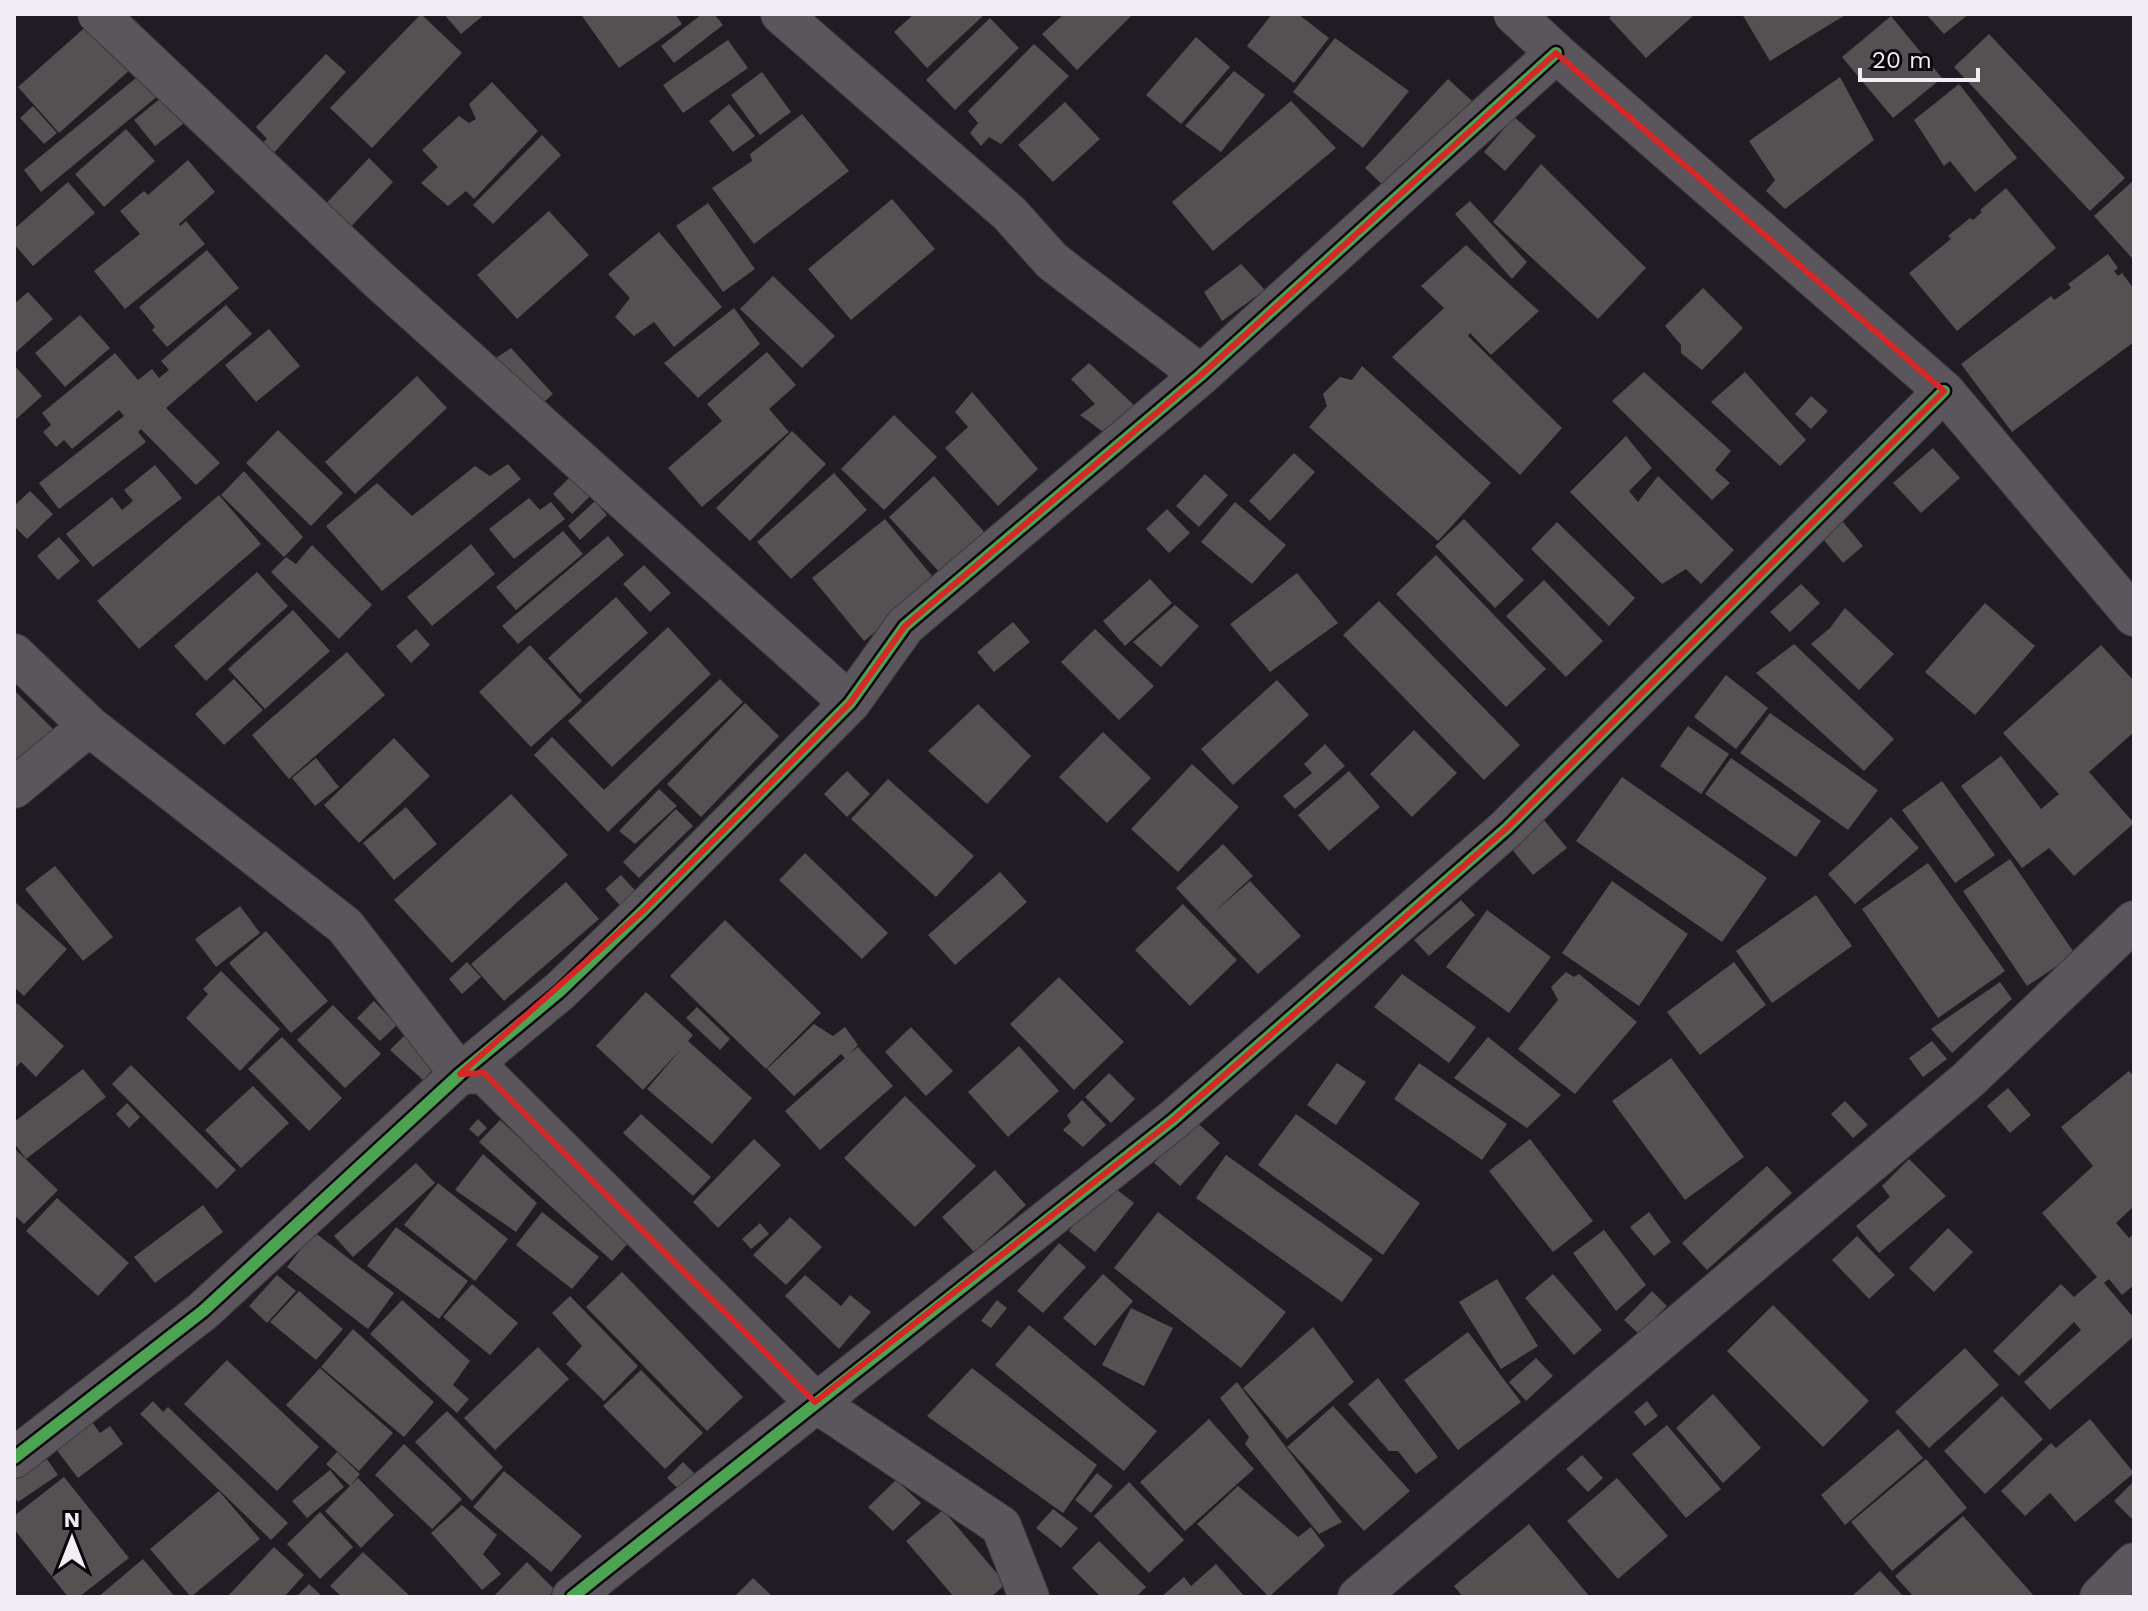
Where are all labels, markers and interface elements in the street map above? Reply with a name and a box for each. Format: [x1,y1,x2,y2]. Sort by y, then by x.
scale bar [1860,32,1978,82]
text: 20 m [1872,46,1932,74]
north arrow [32,1499,112,1579]
text: N [64,1507,80,1532]

